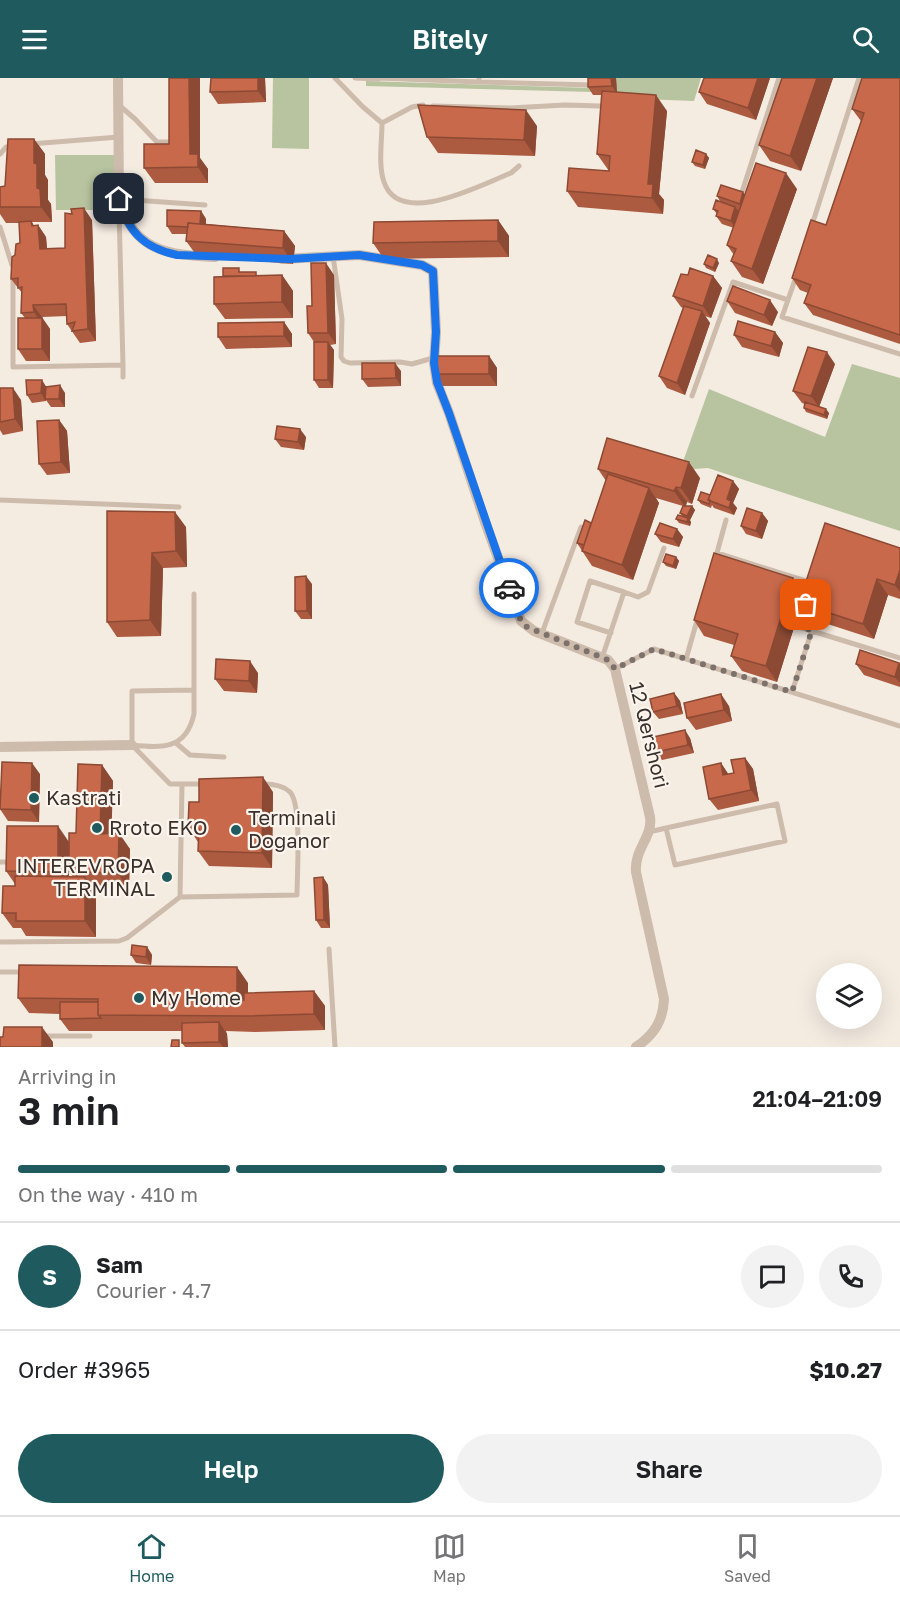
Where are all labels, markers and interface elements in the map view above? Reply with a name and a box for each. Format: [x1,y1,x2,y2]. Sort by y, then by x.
icon: menu [18,23,51,56]
text: Bitely [412,23,488,55]
icon: search [849,23,882,56]
pin [93,173,144,224]
icon: home [102,182,135,215]
courier [479,558,539,618]
icon: car [493,572,526,605]
pin [780,579,831,630]
icon: bag [789,588,822,621]
street label: 12 Qershori [625,679,675,790]
place label: Kastrati [46,785,122,809]
marker: Kastrati [27,791,41,805]
place label: Terminali Doganor [248,805,336,852]
place label: Rroto EKO [109,815,208,839]
marker: Rroto EKO [90,821,104,835]
marker: Terminali Doganor [229,823,243,837]
place label: INTEREVROPA TERMINAL [16,853,155,900]
marker: INTEREVROPA TERMINAL [160,870,174,884]
map controls [816,963,882,1029]
button: layers [816,963,882,1029]
place label: My Home [151,985,241,1009]
marker: My Home [132,991,146,1005]
text: Arriving in [18,1064,116,1088]
text: 21:04–21:09 [753,1085,882,1112]
text: 3 min [18,1087,120,1134]
text: On the way · 410 m [18,1182,198,1206]
button: chat [741,1245,804,1308]
button: phone [819,1245,882,1308]
text: Sam [96,1251,143,1278]
text: S [42,1263,57,1290]
text: Courier · 4.7 [96,1278,211,1302]
text: Order #3965 [18,1356,150,1383]
text: $10.27 [809,1356,882,1383]
button: Help [18,1434,444,1503]
button: Share [456,1434,882,1503]
tab: Home [129,1530,174,1586]
tab: Map [433,1530,466,1586]
tab: Saved [724,1530,771,1586]

